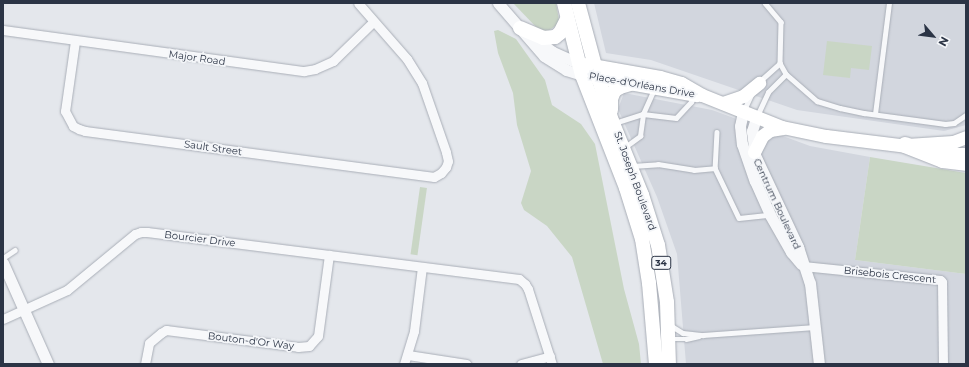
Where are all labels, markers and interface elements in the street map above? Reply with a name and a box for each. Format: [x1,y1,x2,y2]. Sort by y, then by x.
north arrow [913,16,953,56]
text: N [935,34,952,49]
street label: Major Road [168,48,226,68]
street label: Place-d'Orléans Drive [588,70,696,100]
street label: St. Joseph Boulevard [612,130,658,232]
street label: Sault Street [183,138,243,158]
street label: Centrum Boulevard [751,157,803,251]
street label: Bourcier Drive [164,229,236,249]
road number: 34 [651,256,671,270]
street label: Brisebois Crescent [843,264,937,286]
street label: Bouton-d'Or Way [207,330,295,352]

